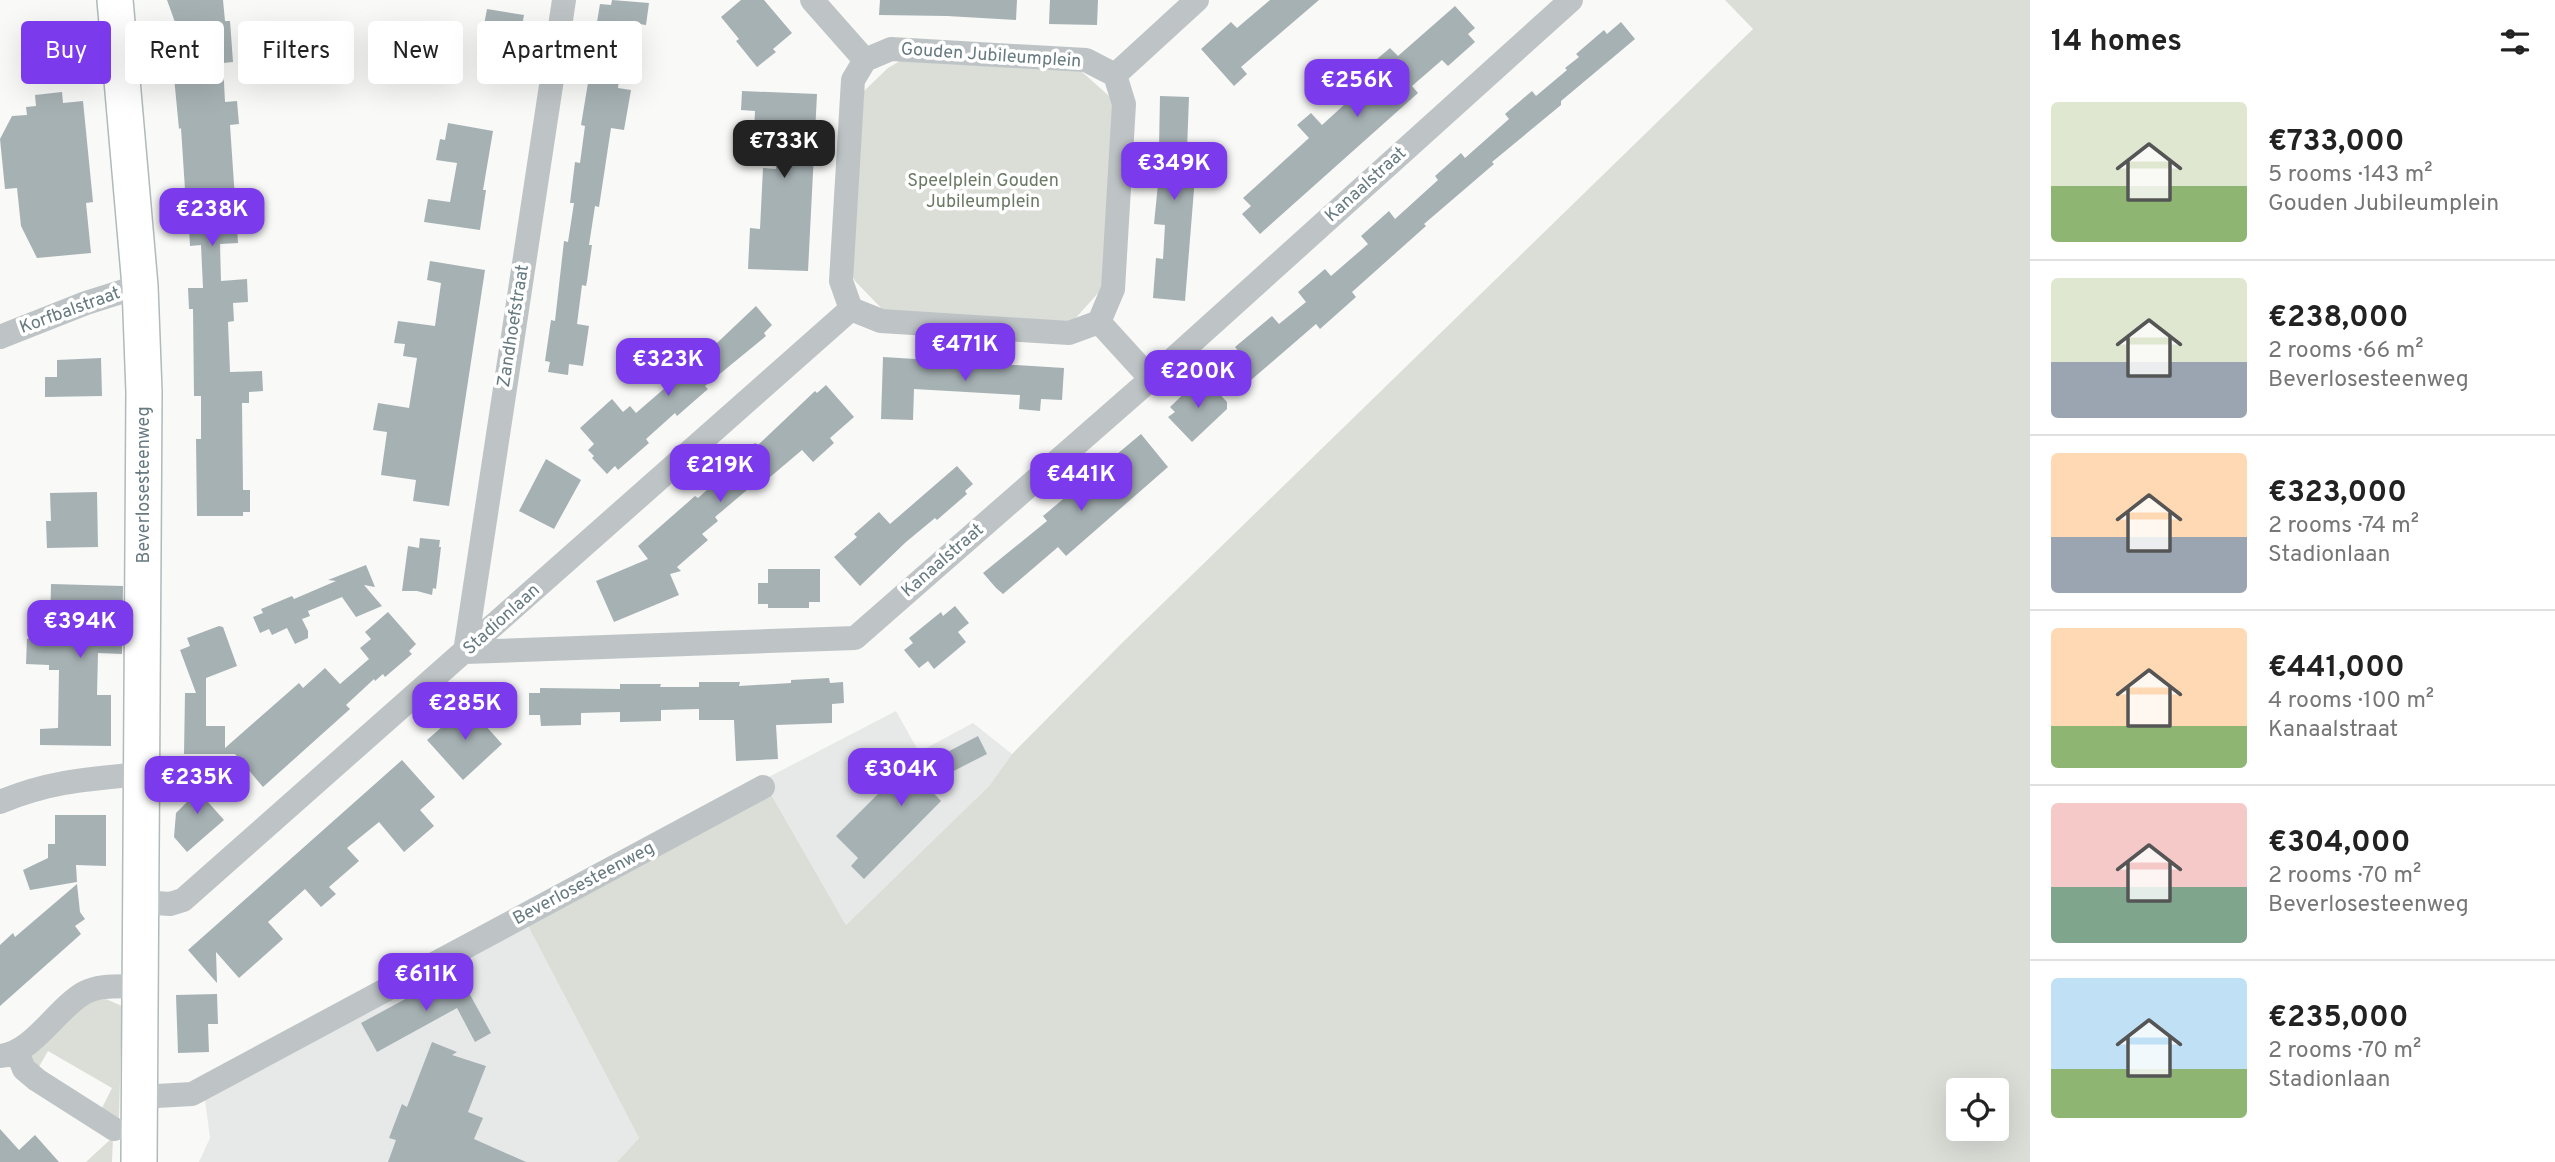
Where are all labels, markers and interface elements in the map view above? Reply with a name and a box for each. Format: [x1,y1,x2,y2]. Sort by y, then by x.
chip: Buy [21,21,111,84]
chip: Rent [125,21,224,84]
chip: Filters [238,21,354,84]
chip: New [368,21,463,84]
chip: Apartment [477,21,642,84]
icon: filters [2496,23,2534,61]
text: 14 homes [2051,24,2182,61]
street label: Gouden Jubileumplein [900,38,1082,74]
pin: €256K [1308,60,1406,119]
text: €256K [1320,67,1394,96]
pin: €733K [735,120,833,180]
text: €733,000 [2268,124,2405,161]
text: €733K [749,128,819,157]
icon: home [2107,130,2191,214]
pin: €349K [1125,142,1223,202]
street label: Kanaalstraat [1320,142,1412,228]
text: €349K [1137,150,1211,179]
text: 5 rooms · 143 m² [2268,161,2433,190]
park label: Speelplein Gouden Jubileumplein [907,170,1059,214]
pin: €238K [163,188,261,248]
text: Gouden Jubileumplein [2268,190,2499,219]
text: €238K [175,196,249,225]
street label: Zandhoefstraat [493,263,535,389]
street label: Korfbalstraat [16,282,124,340]
text: €238,000 [2268,300,2408,337]
icon: home [2107,306,2191,390]
pin: €471K [916,324,1014,383]
text: €471K [931,331,999,360]
text: 2 rooms · 66 m² [2268,337,2424,366]
pin: €323K [619,338,717,398]
text: €323K [632,346,704,375]
pin: €200K [1149,350,1247,410]
text: €200K [1160,358,1236,387]
text: Beverlosesteenweg [2268,366,2469,395]
street label: Beverlosesteenweg [133,406,156,564]
pin: €219K [671,444,769,504]
text: €219K [686,452,754,481]
pin: €441K [1032,454,1130,513]
text: €441K [1046,461,1116,490]
text: €323,000 [2268,475,2407,512]
icon: home [2107,481,2191,565]
text: 2 rooms · 74 m² [2268,512,2419,541]
street label: Kanaalstraat [897,519,989,603]
text: Stadionlaan [2268,541,2390,570]
street label: Stadionlaan [459,579,545,661]
pin: €394K [31,600,129,660]
text: €394K [43,608,117,637]
text: €441,000 [2268,650,2405,687]
icon: home [2107,656,2191,740]
pin: €285K [416,682,514,742]
text: 4 rooms · 100 m² [2268,687,2434,716]
text: €285K [428,690,502,719]
text: Kanaalstraat [2268,716,2398,745]
pin: €304K [852,748,950,808]
pin: €235K [148,756,246,816]
text: €304K [864,756,938,785]
text: €235K [161,764,233,793]
text: €304,000 [2268,825,2410,862]
icon: home [2107,831,2191,915]
street label: Beverlosesteenweg [509,837,659,931]
text: 2 rooms · 70 m² [2268,862,2421,891]
text: Beverlosesteenweg [2268,891,2469,920]
pin: €611K [377,954,475,1013]
text: €611K [394,961,458,990]
text: €235,000 [2268,1000,2409,1037]
icon: home [2107,1006,2191,1090]
text: 2 rooms · 70 m² [2268,1037,2421,1066]
text: Stadionlaan [2268,1066,2390,1095]
map controls [1946,1078,2009,1141]
button: locate [1946,1078,2009,1141]

